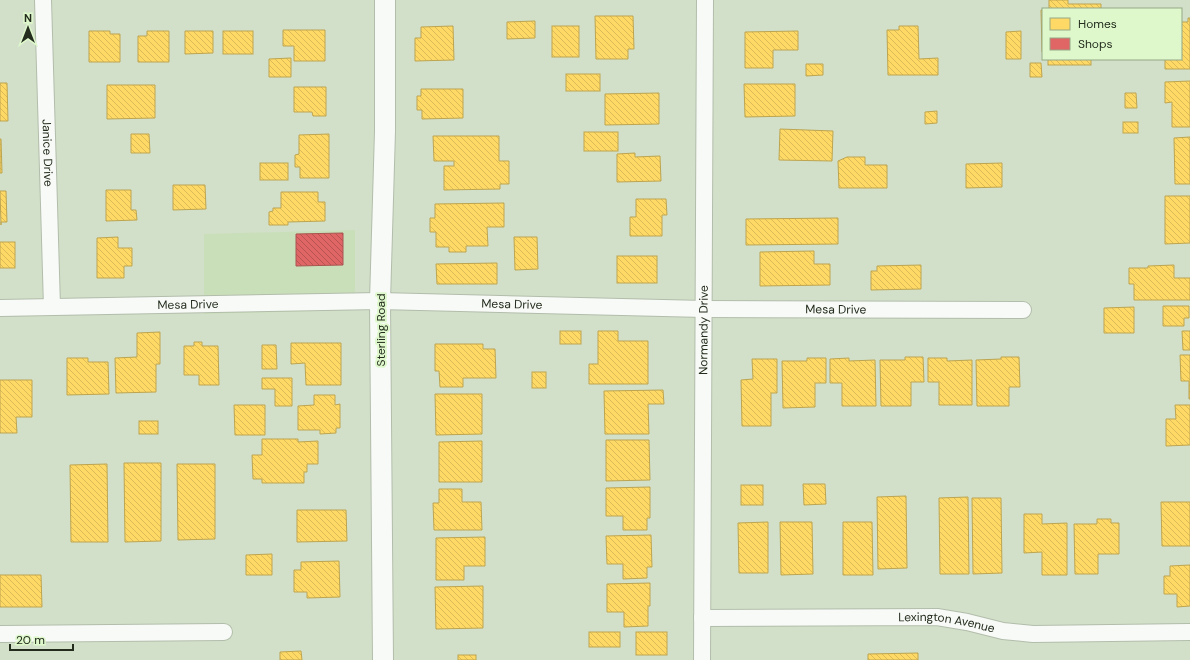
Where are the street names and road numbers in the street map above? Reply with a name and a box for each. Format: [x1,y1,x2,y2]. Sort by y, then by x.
street label: Janice Drive [38,119,56,187]
street label: Normandy Drive [695,285,712,375]
street label: Sterling Road [373,293,389,367]
street label: Mesa Drive [157,296,219,313]
street label: Mesa Drive [481,296,543,313]
street label: Mesa Drive [805,301,867,318]
street label: Lexington Avenue [898,609,997,637]

